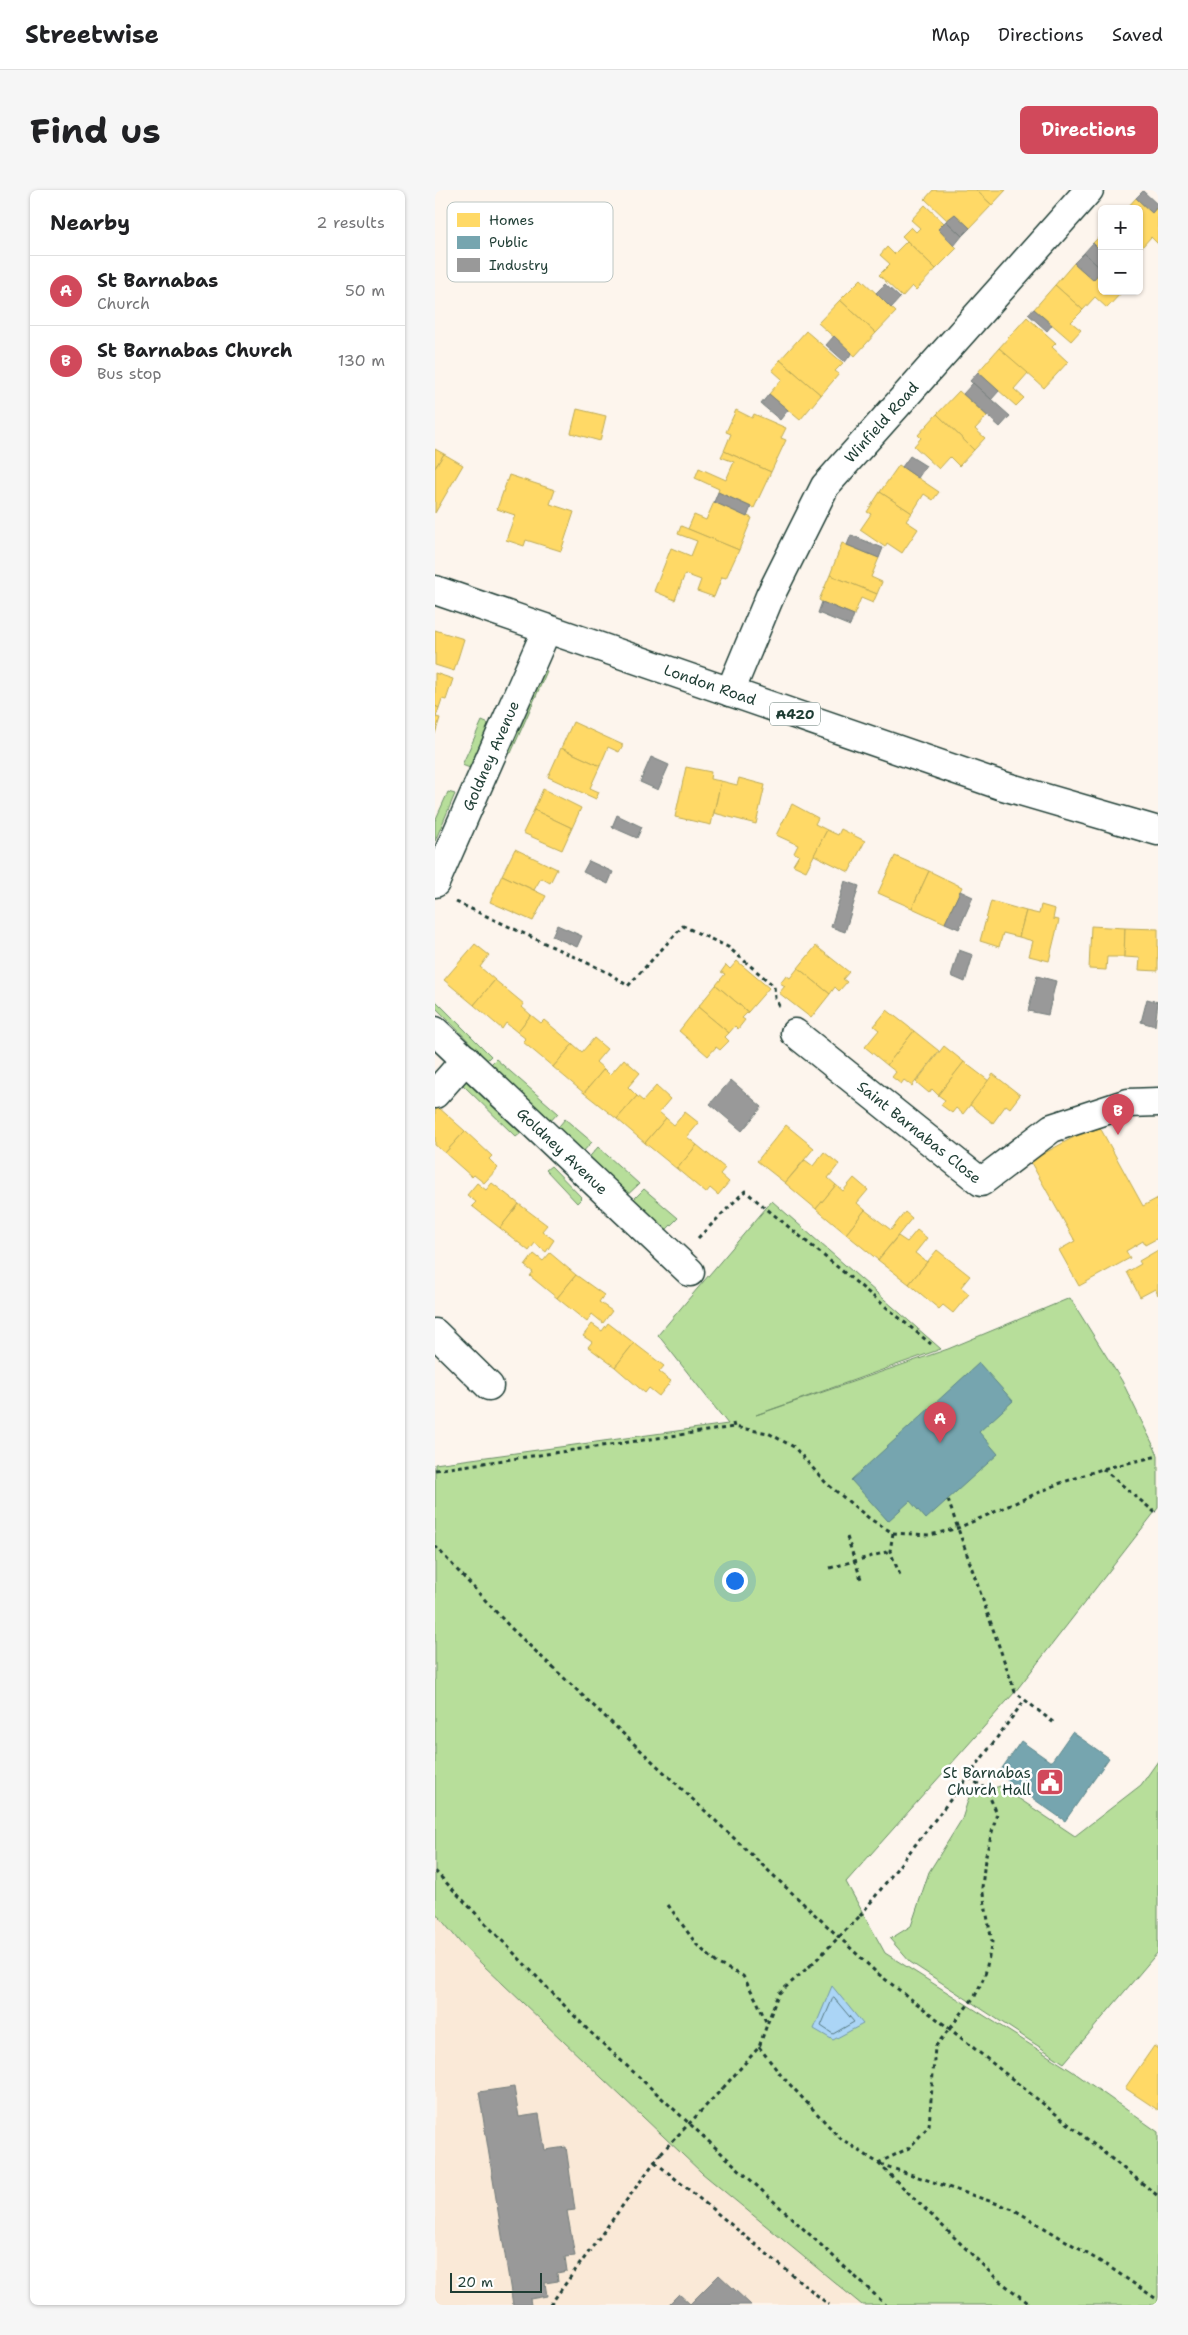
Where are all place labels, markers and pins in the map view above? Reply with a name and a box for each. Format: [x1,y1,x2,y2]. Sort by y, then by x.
pin: B [1102,1094,1134,1135]
pin: A [924,1402,956,1443]
place label: St Barnabas Church Hall [943,1763,1031,1800]
public building icon: St Barnabas Church Hall [1035,1767,1065,1797]

